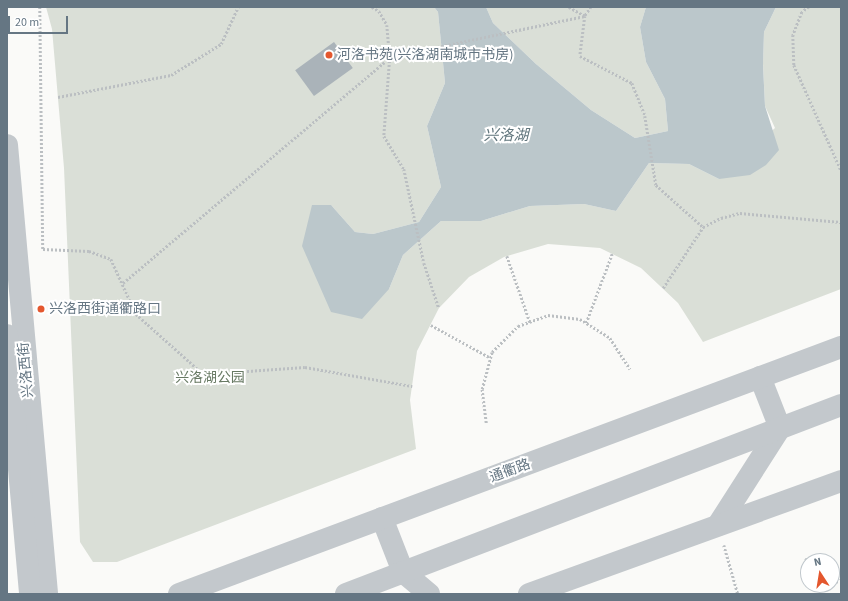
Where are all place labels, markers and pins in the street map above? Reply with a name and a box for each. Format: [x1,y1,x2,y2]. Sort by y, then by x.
place label: 河洛书苑(兴洛湖南城市书房) [337,47,513,63]
marker: 河洛书苑(兴洛湖南城市书房) [324,50,334,60]
place label: 兴洛西街通衢路口 [49,301,161,317]
marker: 兴洛西街通衢路口 [36,304,46,314]

